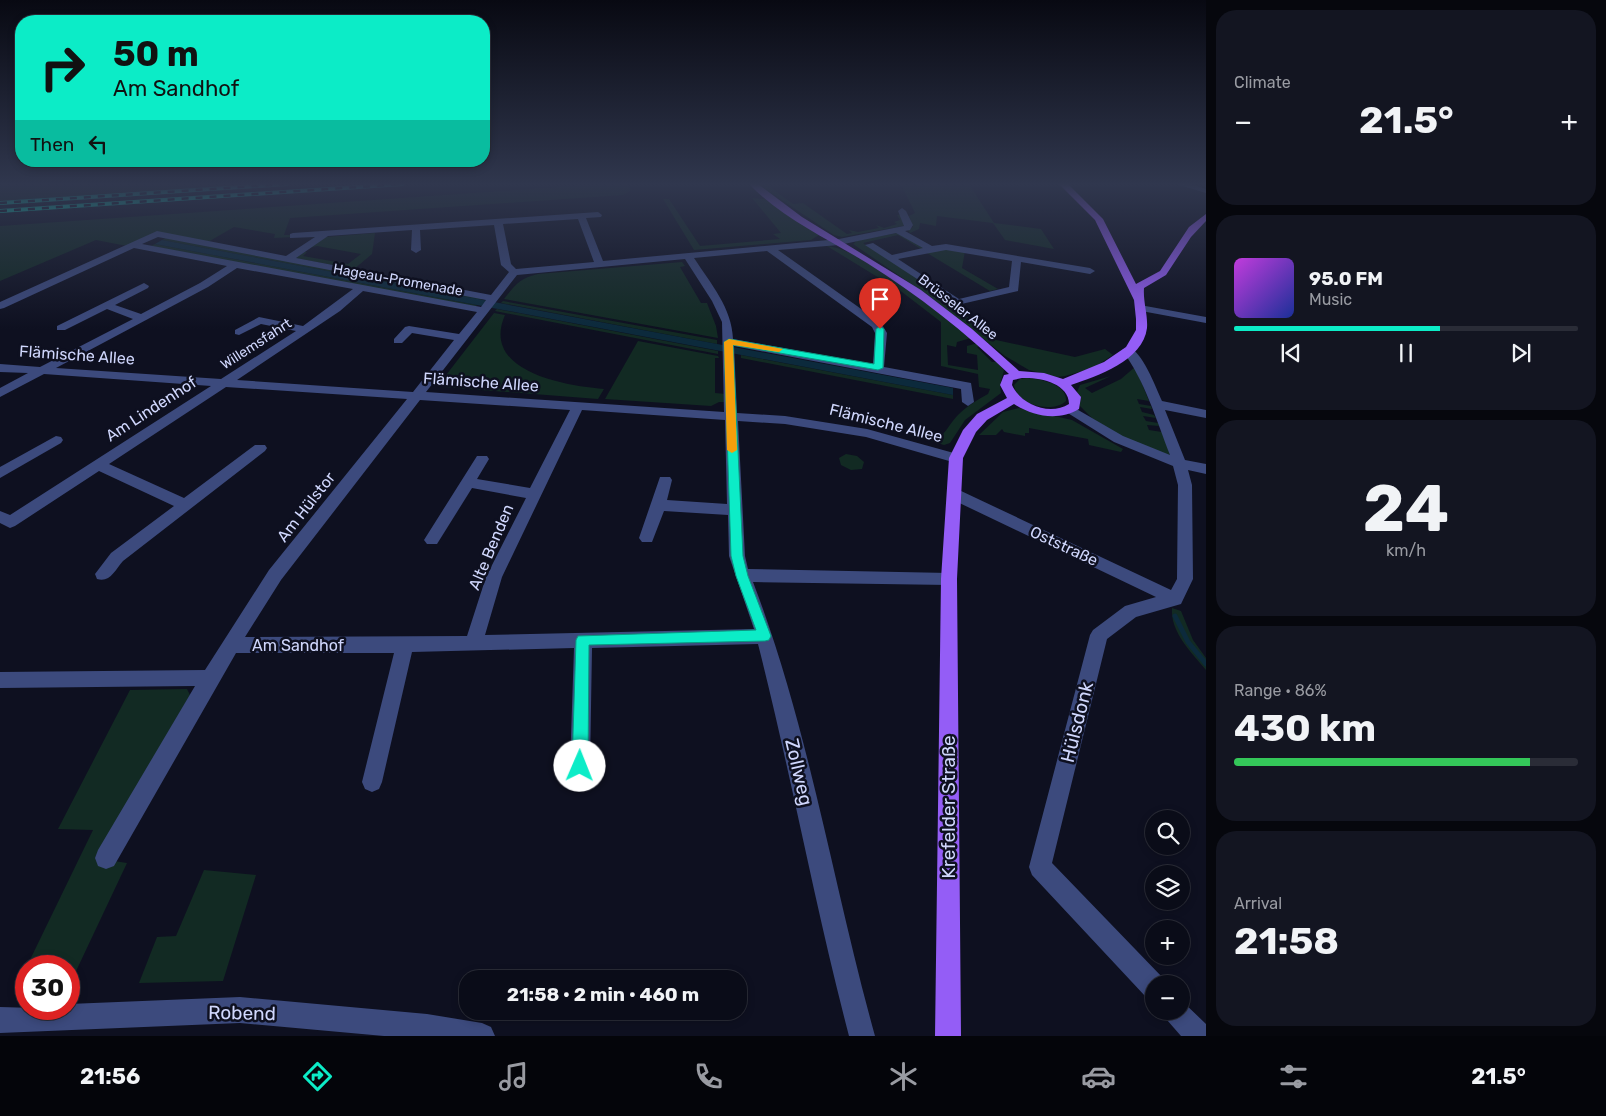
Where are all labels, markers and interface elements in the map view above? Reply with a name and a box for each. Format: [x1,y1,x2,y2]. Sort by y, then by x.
text: 50 m [113,33,199,75]
icon: right [30,35,95,100]
text: Climate [1234,73,1291,92]
text: Am Sandhof [113,75,239,102]
text: 21.5° [1359,97,1454,143]
text: − [1234,105,1252,138]
text: + [1561,105,1578,138]
icon: left [84,130,112,158]
text: Then [30,133,74,156]
street label: Hageau-Promenade [332,260,464,300]
text: 95.0 FM [1309,267,1383,290]
street label: Brüsseler Allee [915,271,1001,343]
pin [859,278,901,329]
icon: arrive [866,285,894,313]
text: Music [1309,290,1352,309]
street label: Willemsfahrt [217,314,295,373]
icon: previous [1277,339,1305,367]
icon: pause [1392,339,1420,367]
icon: next [1507,339,1535,367]
street label: Flämische Allee [19,341,135,369]
street label: Flämische Allee [423,368,539,396]
street label: Am Lindenhof [102,372,201,445]
street label: Flämische Allee [828,400,944,446]
street label: Am Hülstor [273,468,339,546]
text: 24 [1363,470,1449,547]
street label: Alte Benden [464,501,518,593]
street label: Oststraße [1027,522,1101,570]
text: km/h [1386,541,1426,560]
street label: Am Sandhof [252,636,345,655]
street label: Hülsdonk [1056,679,1098,765]
text: Range · 86% [1234,681,1327,700]
text: 430 km [1234,705,1376,751]
street label: Krefelder Straße [937,735,960,879]
street label: Zollweg [780,736,818,808]
position arrow [553,739,605,791]
map controls [1145,810,1190,1020]
button: search [1145,810,1190,855]
button: layers [1145,865,1190,910]
text: Arrival [1234,894,1282,913]
text: 21:58 [1234,918,1339,964]
button: + [1145,920,1190,965]
speed limit sign: 30 [15,955,80,1020]
button: − [1145,975,1190,1020]
text: 21:58 · 2 min · 460 m [507,983,699,1006]
street label: Robend [208,1001,276,1025]
icon: directions [300,1059,335,1094]
icon: music [496,1059,531,1094]
icon: phone [691,1059,726,1094]
icon: climate [886,1059,921,1094]
icon: car [1081,1059,1116,1094]
icon: filters [1276,1059,1311,1094]
text: 21:56 [80,1063,140,1090]
text: 21.5° [1471,1063,1526,1090]

